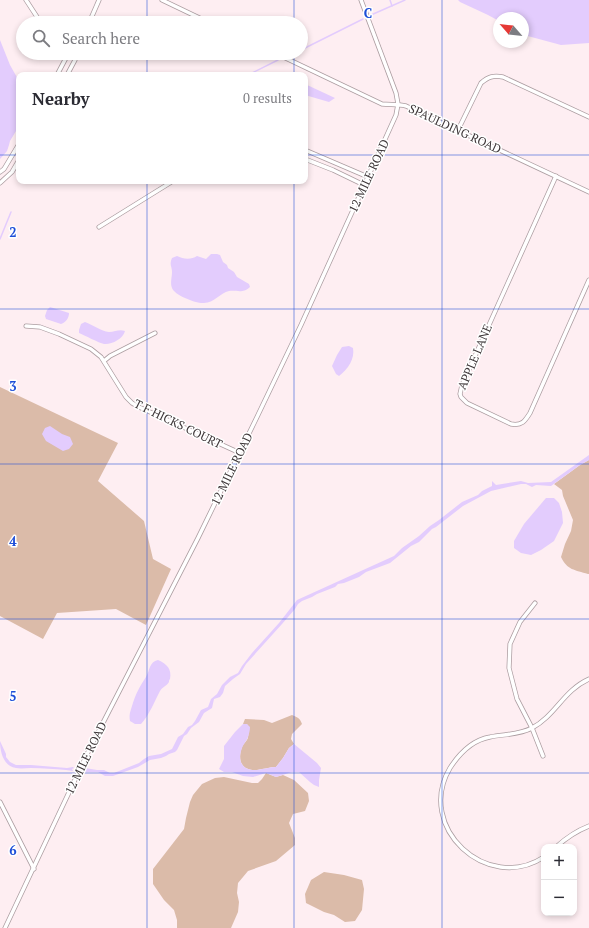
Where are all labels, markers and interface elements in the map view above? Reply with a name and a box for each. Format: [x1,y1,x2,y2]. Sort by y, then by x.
text: C [364,4,372,22]
north arrow [493,12,529,48]
search box [16,16,308,60]
icon: search [30,27,52,49]
text: Search here [62,28,140,48]
text: Nearby [32,87,90,110]
text: 0 results [243,89,292,107]
street label: SPAULDING ROAD [407,101,504,157]
street label: 12 MILE ROAD [345,137,392,215]
text: 2 [9,223,17,241]
street label: APPLE LANE [454,322,495,392]
text: 3 [9,377,17,395]
street label: T F HICKS COURT [132,396,225,452]
street label: 12 MILE ROAD [207,430,256,508]
text: 4 [9,532,17,550]
text: 5 [9,687,17,705]
street label: 12 MILE ROAD [61,719,110,797]
text: 6 [9,841,17,859]
map controls [541,844,577,916]
button: + [541,844,577,880]
button: − [541,880,577,916]

